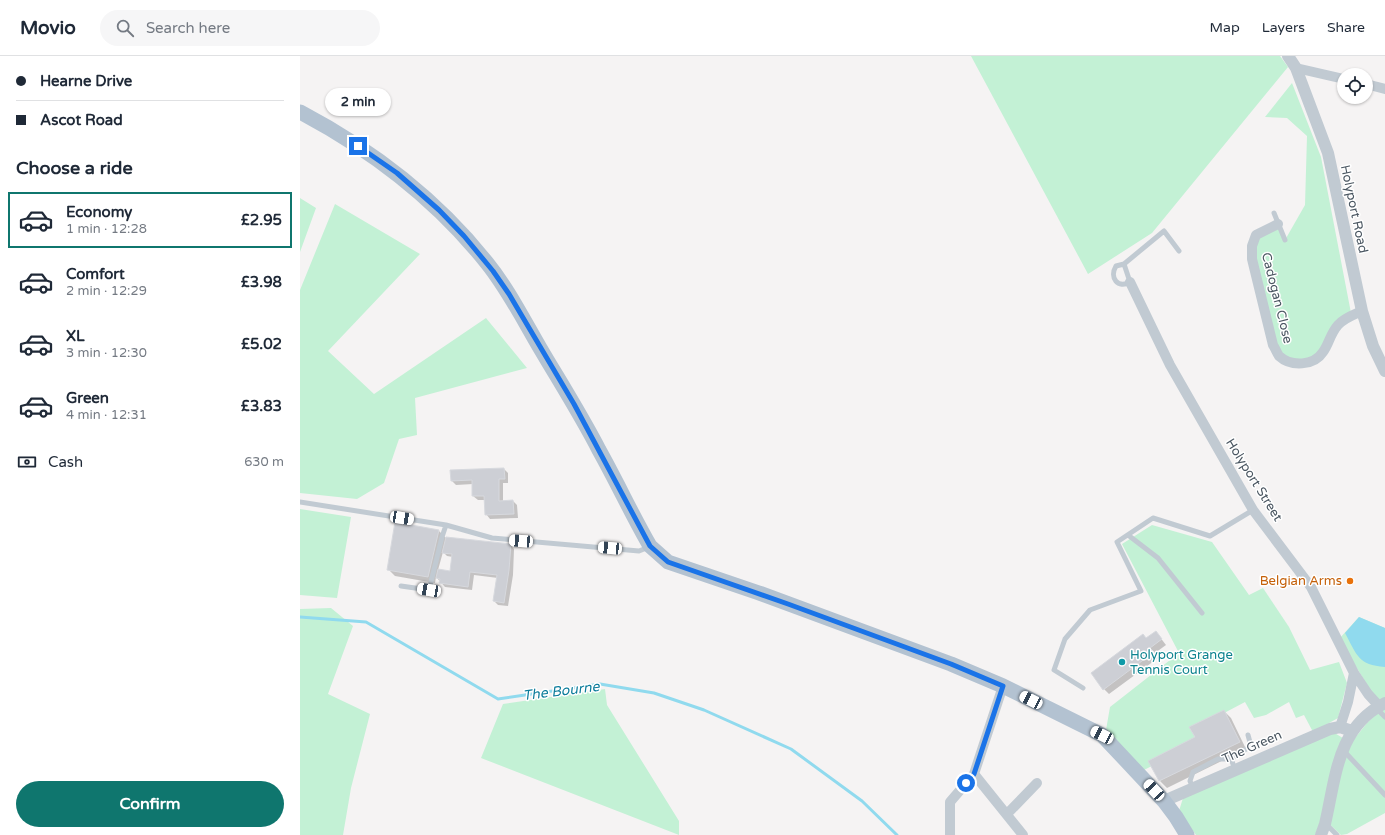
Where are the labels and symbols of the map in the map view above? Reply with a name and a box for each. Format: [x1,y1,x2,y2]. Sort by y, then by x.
callout: 2 min [325,88,391,116]
route end [349,137,367,155]
street label: Holyport Road [1337,163,1371,255]
street label: Cadogan Close [1258,251,1296,345]
street label: Holyport Street [1222,436,1286,524]
car [389,510,415,526]
car [509,534,533,548]
car [598,541,622,555]
place label: Belgian Arms [1260,573,1342,589]
marker: Belgian Arms [1345,576,1355,586]
car [416,582,442,598]
place label: Holyport Grange Tennis Court [1130,647,1233,678]
marker: Holyport Grange Tennis Court [1117,657,1127,667]
water label: The Bourne [522,678,601,704]
car [1018,689,1044,711]
car [1089,724,1115,746]
street label: The Green [1220,727,1284,767]
route start [957,774,975,792]
car [1141,777,1167,803]

